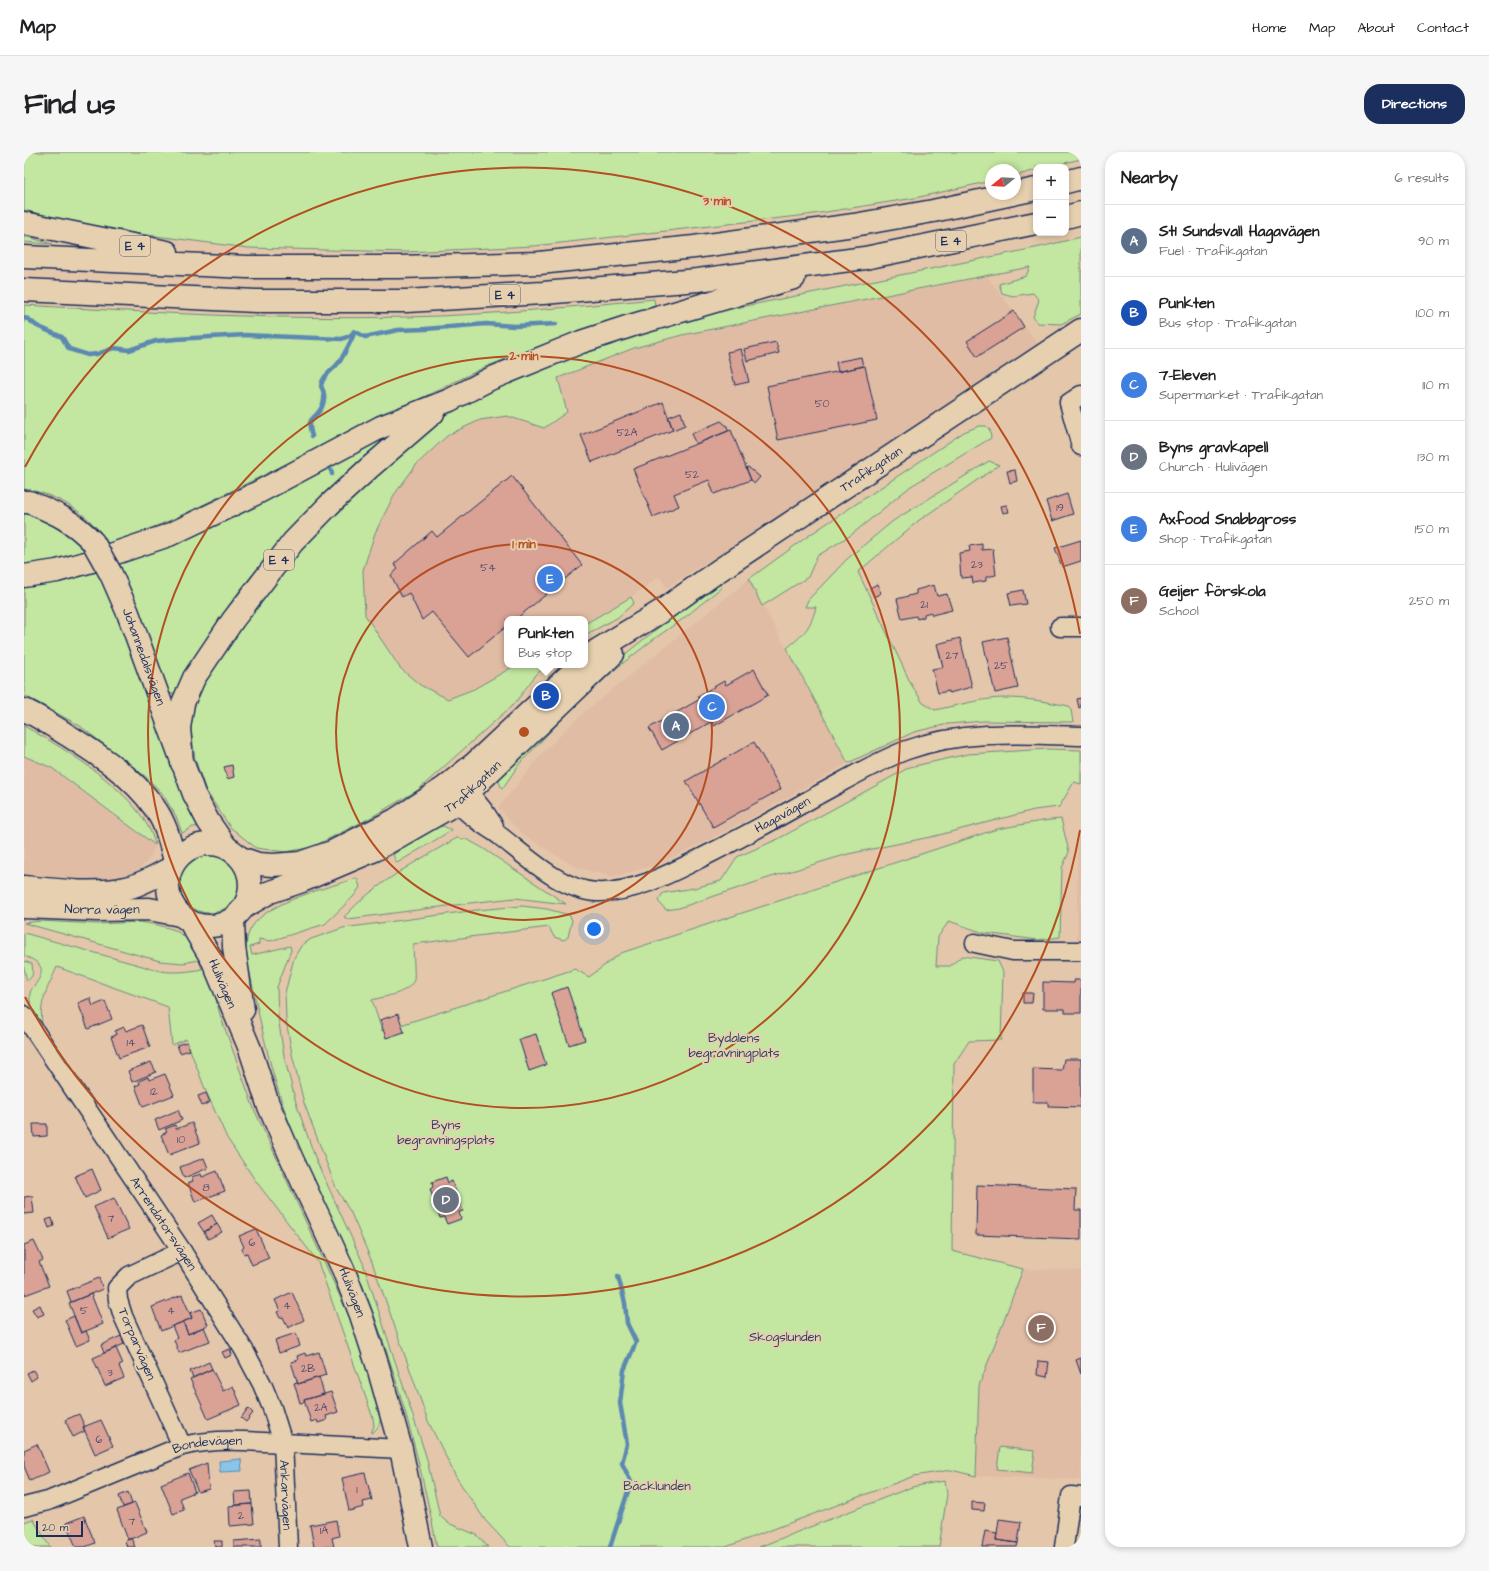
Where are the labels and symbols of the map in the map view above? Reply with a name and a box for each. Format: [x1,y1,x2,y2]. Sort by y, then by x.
north arrow [985,164,1021,200]
text: 3 min [702,193,731,210]
road number: E 4 [936,231,966,251]
road number: E 4 [120,236,150,256]
road number: E 4 [490,285,520,305]
text: 2 min [509,348,538,365]
house number: 50 [815,396,829,411]
house number: 52A [616,425,638,440]
street label: Trafikgatan [836,442,906,497]
house number: 52 [685,467,700,482]
house number: 19 [1056,500,1064,515]
text: 1 min [512,536,536,553]
road number: E 4 [264,550,294,570]
house number: 23 [971,557,983,572]
house number: 54 [480,560,496,575]
pin: E [537,564,563,594]
house number: 21 [920,597,928,612]
street label: Johannedalsvägen [118,605,170,708]
house number: 27 [945,648,959,663]
house number: 25 [994,658,1008,673]
pin: B [533,681,559,711]
pin: C [699,692,725,722]
pin: A [663,711,689,741]
centre of rings [517,725,531,739]
street label: Trafikgatan [441,756,506,817]
street label: Hagavägen [751,792,814,837]
street label: Norra vägen [64,900,140,920]
your location [584,919,604,939]
street label: Hulivägen [204,956,241,1012]
park label: Bydalens begravningplats [689,1029,780,1063]
house number: 14 [127,1035,136,1050]
house number: 12 [150,1084,159,1099]
park label: Byns begravningsplats [397,1116,495,1150]
house number: 10 [177,1132,185,1147]
street label: Arrendatorsvägen [126,1173,201,1275]
house number: 8 [202,1180,210,1195]
pin: D [433,1185,459,1215]
house number: 7 [108,1211,115,1226]
house number: 6 [249,1235,256,1250]
street label: Hulivägen [334,1265,370,1320]
house number: 4 [283,1298,291,1313]
house number: 5 [80,1303,88,1318]
house number: 4 [167,1303,175,1318]
street label: Torparvägen [113,1305,161,1384]
pin: F [1028,1313,1054,1343]
park label: Skogslunden [749,1328,822,1347]
house number: 2B [301,1361,315,1376]
house number: 3 [107,1365,113,1380]
house number: 2A [314,1400,328,1415]
house number: 6 [96,1432,103,1447]
street label: Bondevägen [170,1432,243,1458]
street label: Ankarvägen [275,1459,296,1531]
park label: Bäcklunden [623,1477,691,1495]
house number: 1 [356,1482,358,1497]
house number: 2 [238,1508,245,1523]
house number: 7 [129,1514,136,1529]
scale bar [36,1519,83,1538]
house number: 1A [320,1523,328,1538]

